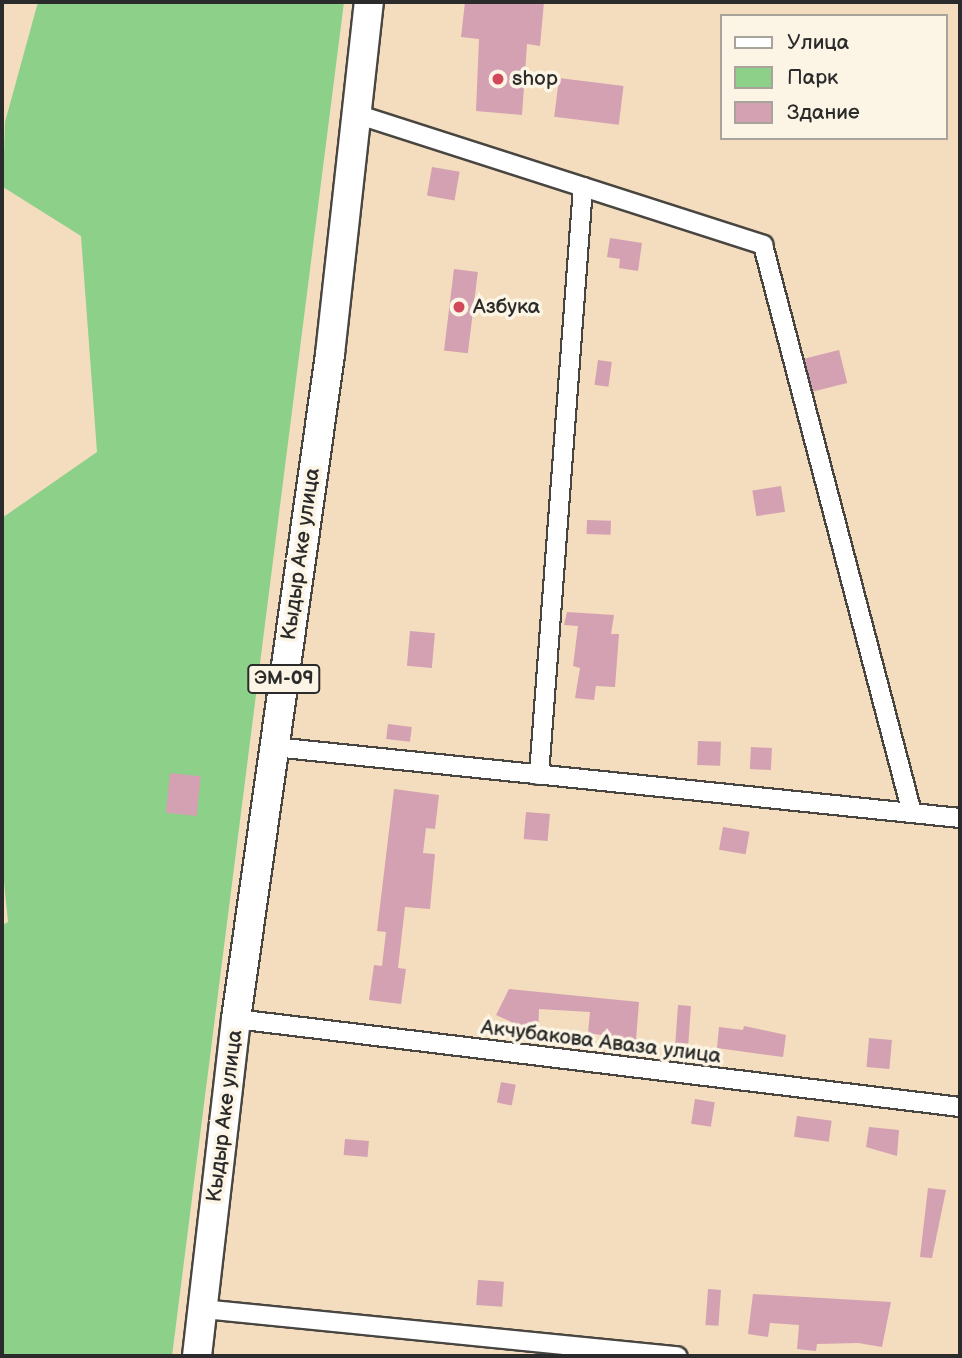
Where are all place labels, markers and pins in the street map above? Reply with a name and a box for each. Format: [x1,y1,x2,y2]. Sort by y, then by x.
place label: shop [512,66,558,92]
marker: shop [490,71,506,87]
place label: Азбука [473,294,540,320]
marker: Азбука [451,299,467,315]

